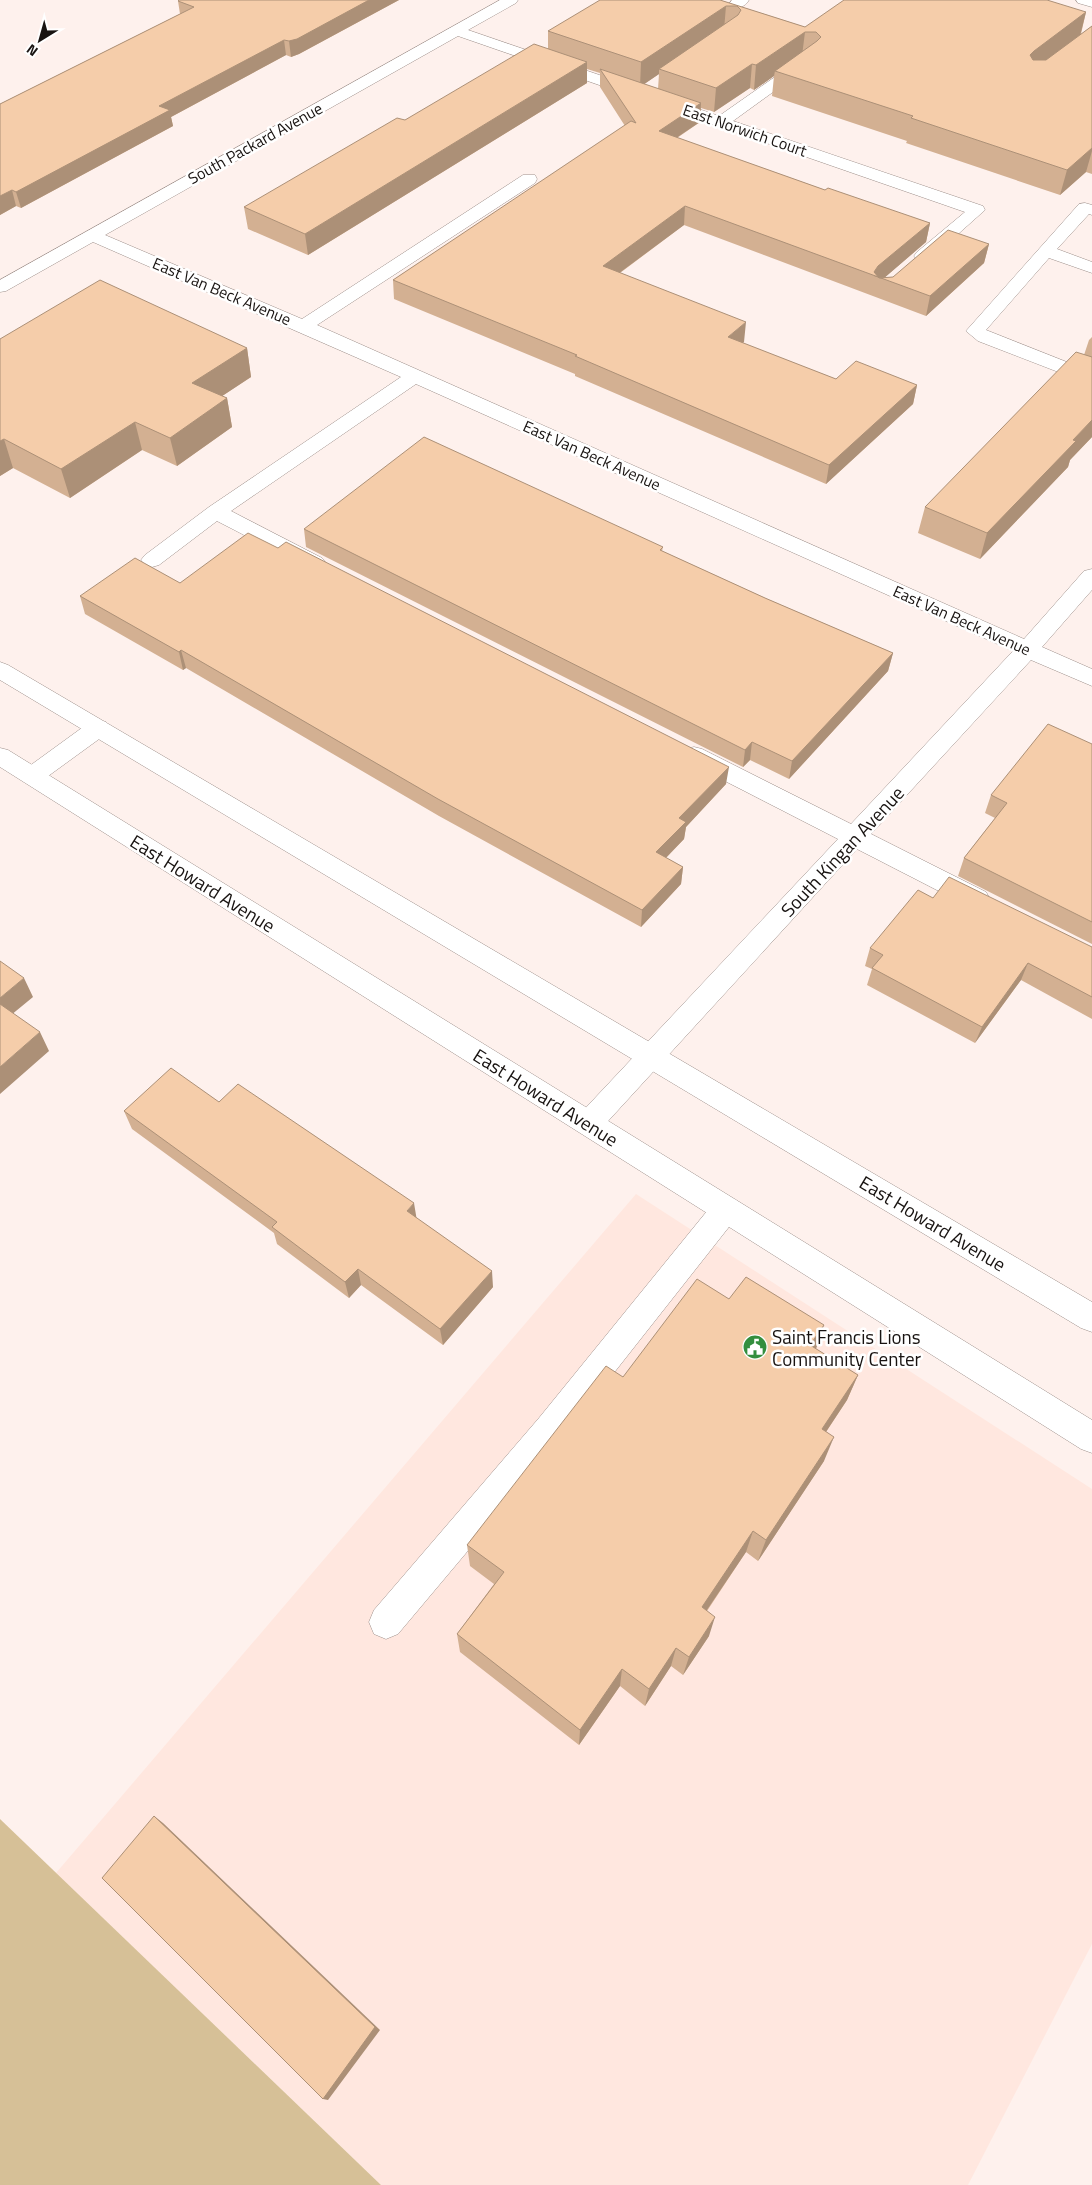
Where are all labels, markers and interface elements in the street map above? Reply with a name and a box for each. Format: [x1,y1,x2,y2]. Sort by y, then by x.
north arrow [15,15,65,65]
text: N [22,39,42,62]
street label: South Packard Avenue [183,96,327,190]
street label: East Norwich Court [680,98,811,163]
street label: East Van Beck Avenue [149,251,295,331]
street label: East Van Beck Avenue [519,414,665,496]
street label: East Van Beck Avenue [889,579,1035,661]
street label: South Kingan Avenue [774,779,910,923]
street label: East Howard Avenue [125,827,281,939]
street label: East Howard Avenue [468,1041,624,1153]
street label: East Howard Avenue [854,1168,1012,1278]
place label: Saint Francis Lions Community Center [772,1322,922,1373]
public building icon: Saint Francis Lions Community Center [742,1334,768,1360]

